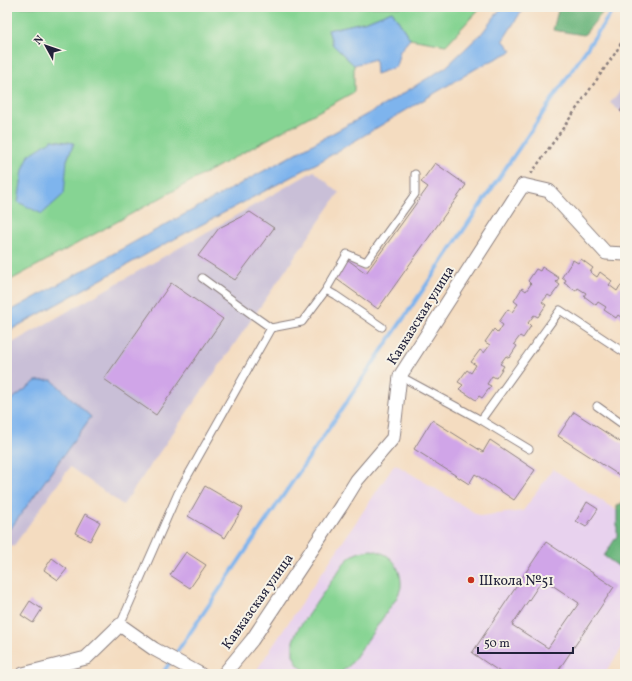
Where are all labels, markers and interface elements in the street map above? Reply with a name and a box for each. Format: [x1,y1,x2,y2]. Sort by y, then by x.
north arrow [26,26,66,66]
text: N [31,33,48,48]
street label: Кавказская улица [383,263,459,369]
street label: Кавказская улица [218,550,299,654]
place label: Школа №51 [479,572,554,591]
marker: Школа №51 [466,575,476,585]
scale bar [478,629,573,655]
text: 50 m [484,636,510,652]

